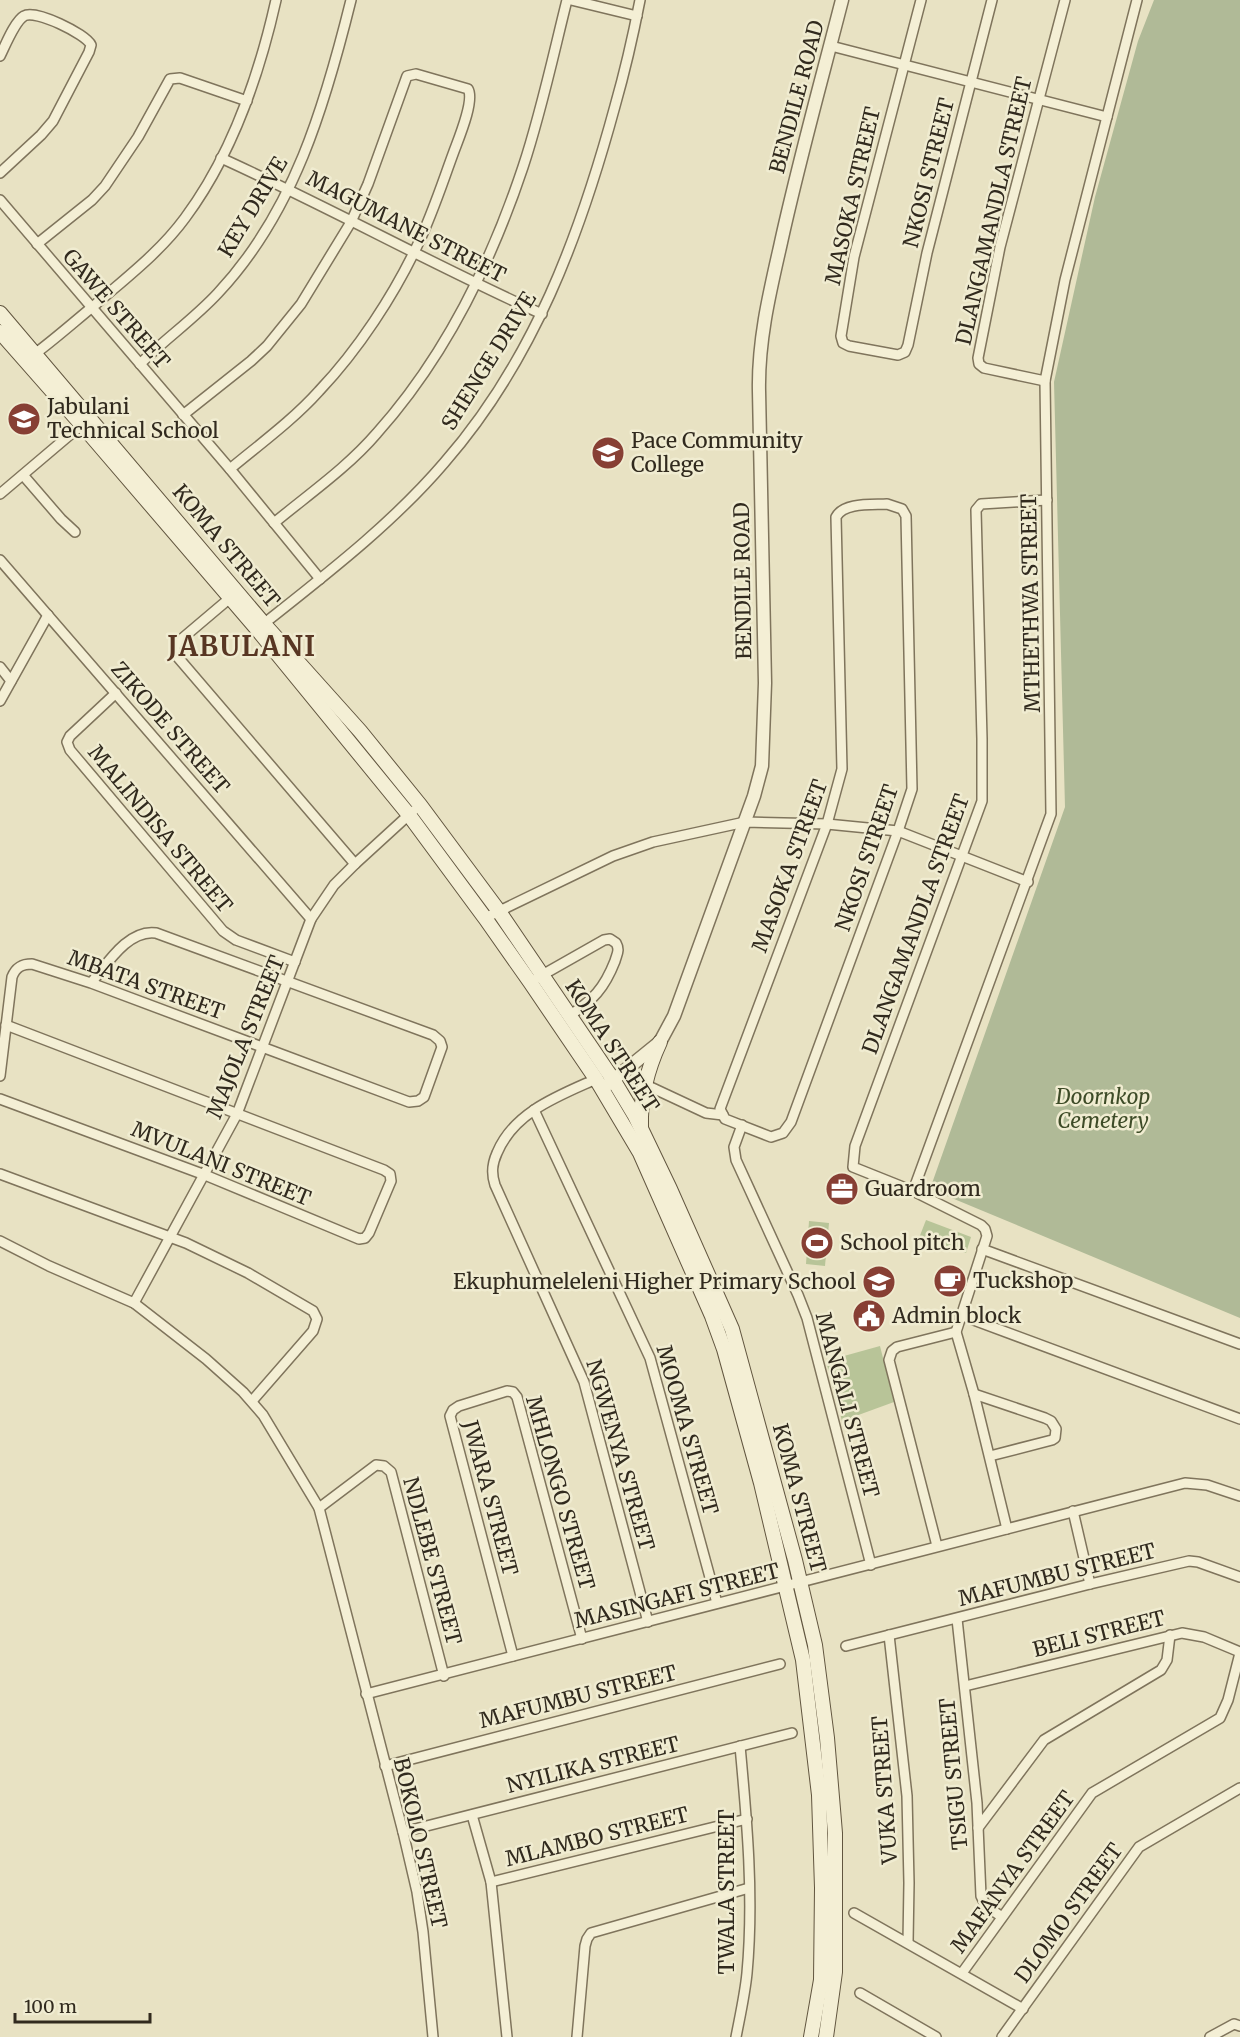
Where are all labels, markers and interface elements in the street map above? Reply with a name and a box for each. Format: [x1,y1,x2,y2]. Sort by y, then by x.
street label: BENDILE ROAD [763,17,830,176]
street label: DLANGAMANDLA STREET [949,74,1038,348]
street label: NKOSI STREET [897,95,960,251]
street label: MASOKA STREET [819,104,886,287]
street label: KEY DRIVE [212,151,294,262]
street label: MAGUMANE STREET [302,165,511,289]
street label: GAWE STREET [57,243,176,375]
street label: SHENGE DRIVE [435,286,542,435]
place label: Jabulani Technical School [46,393,219,444]
school or university icon: Jabulani Technical School [6,401,42,437]
place label: Pace Community College [631,427,804,478]
school or university icon: Pace Community College [590,435,626,471]
street label: KOMA STREET [167,478,286,613]
street label: MTHETHWA STREET [1015,493,1046,713]
street label: BENDILE ROAD [728,502,757,660]
district label: JABULANI [166,629,317,663]
street label: ZIKODE STREET [105,656,236,800]
street label: MALINDISA STREET [82,739,239,918]
street label: MASOKA STREET [746,775,833,956]
street label: NKOSI STREET [829,781,904,935]
street label: DLANGAMANDLA STREET [856,790,975,1057]
street label: MBATA STREET [64,944,228,1025]
street label: MAJOLA STREET [201,951,291,1122]
street label: KOMA STREET [559,974,666,1118]
park label: Doornkop Cemetery [1055,1083,1150,1134]
street label: MVULANI STREET [128,1115,315,1212]
office icon: Guardroom [824,1171,860,1207]
place label: Guardroom [865,1175,981,1202]
sports icon: School pitch [799,1225,835,1261]
place label: School pitch [840,1229,965,1256]
cafe icon: Tuckshop [932,1263,968,1299]
school or university icon: Ekuphumeleleni Higher Primary School [861,1264,897,1300]
place label: Tuckshop [973,1267,1073,1294]
place label: Ekuphumeleleni Higher Primary School [453,1268,856,1295]
public building icon: Admin block [851,1298,887,1334]
place label: Admin block [891,1302,1022,1329]
street label: MANGALI STREET [810,1309,885,1501]
street label: MOOMA STREET [650,1342,725,1518]
street label: NGWENYA STREET [580,1356,661,1554]
street label: MHLONGO STREET [520,1393,601,1593]
street label: JWARA STREET [457,1416,524,1579]
street label: KOMA STREET [767,1420,832,1576]
street label: NDLEBE STREET [397,1474,468,1648]
street label: MAFUMBU STREET [955,1537,1159,1612]
street label: MASINGAFI STREET [571,1557,783,1634]
street label: BELI STREET [1030,1604,1168,1663]
street label: MAFUMBU STREET [476,1659,680,1734]
street label: TSIGU STREET [933,1696,974,1851]
street label: VUKA STREET [866,1715,903,1866]
street label: NYILIKA STREET [504,1730,683,1799]
street label: BOKOLO STREET [388,1755,453,1931]
street label: MAFANYA STREET [945,1785,1081,1958]
street label: MLAMBO STREET [502,1801,692,1872]
street label: TWALA STREET [713,1809,740,1975]
street label: DLOMO STREET [1009,1837,1129,1988]
scale bar [15,1986,150,2024]
text: 100 m [24,1995,77,2018]

